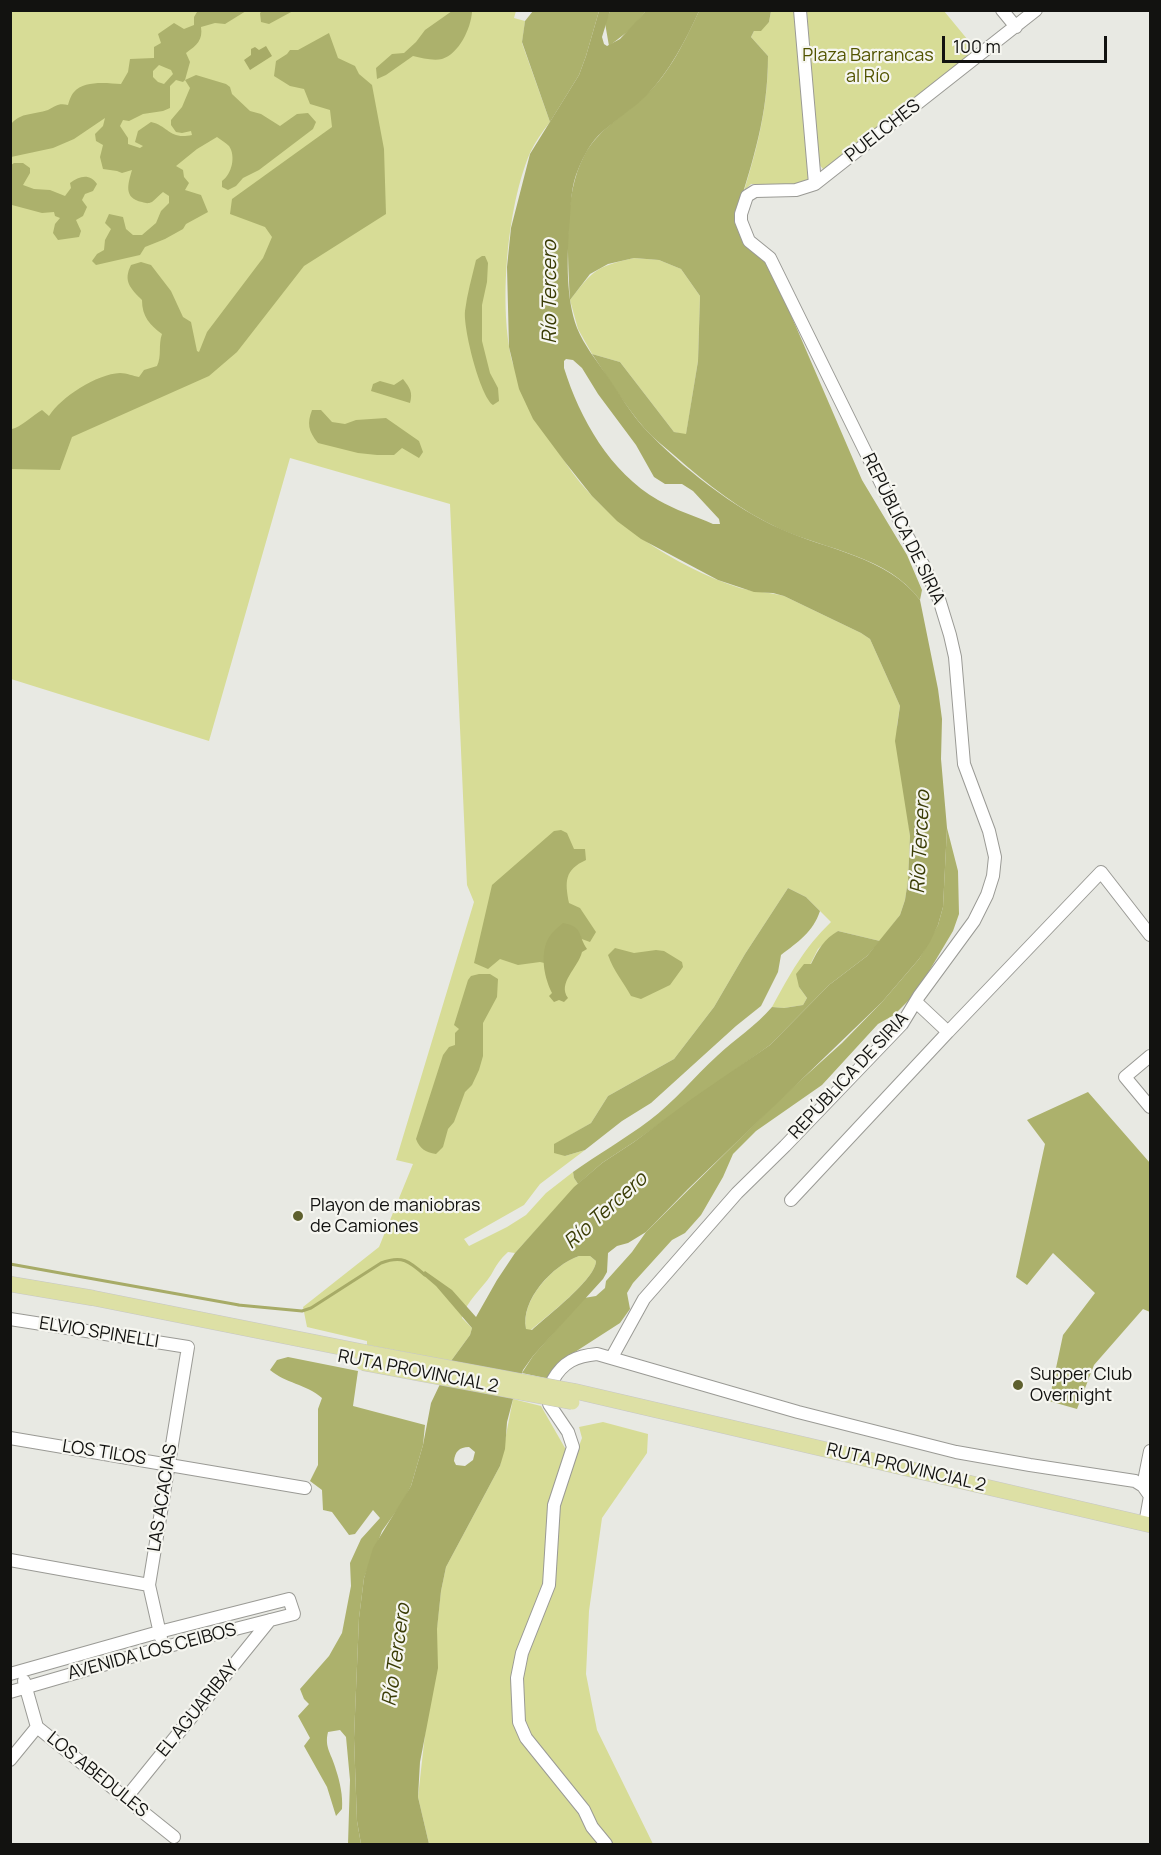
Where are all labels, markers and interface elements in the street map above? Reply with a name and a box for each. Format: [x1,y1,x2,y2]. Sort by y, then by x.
scale bar [945,24,1110,62]
text: 100 m [953,34,1001,58]
park label: Plaza Barrancas al Río [802,45,934,88]
street label: PUELCHES [841,95,925,167]
water label: Río Tercero [538,240,562,344]
street label: REPÚBLICA DE SIRIA [857,450,949,608]
water label: Río Tercero [906,790,936,894]
street label: REPÚBLICA DE SIRIA [785,1008,913,1144]
water label: Río Tercero [560,1167,652,1255]
place label: Playon de maniobras de Camiones [310,1195,480,1238]
marker: Playon de maniobras de Camiones [291,1209,305,1223]
street label: ELVIO SPINELLI [38,1313,160,1353]
street label: RUTA PROVINCIAL 2 [336,1346,500,1398]
place label: Supper Club Overnight [1030,1364,1132,1406]
marker: Supper Club Overnight [1011,1378,1025,1392]
street label: LOS TILOS [61,1436,147,1470]
street label: RUTA PROVINCIAL 2 [824,1439,988,1497]
street label: LAS ACACIAS [144,1443,182,1553]
water label: Río Tercero [378,1602,416,1708]
street label: AVENIDA LOS CEIBOS [65,1619,239,1685]
street label: EL AGUARIBAY [153,1657,243,1761]
street label: LOS ABEDULES [42,1728,152,1822]

